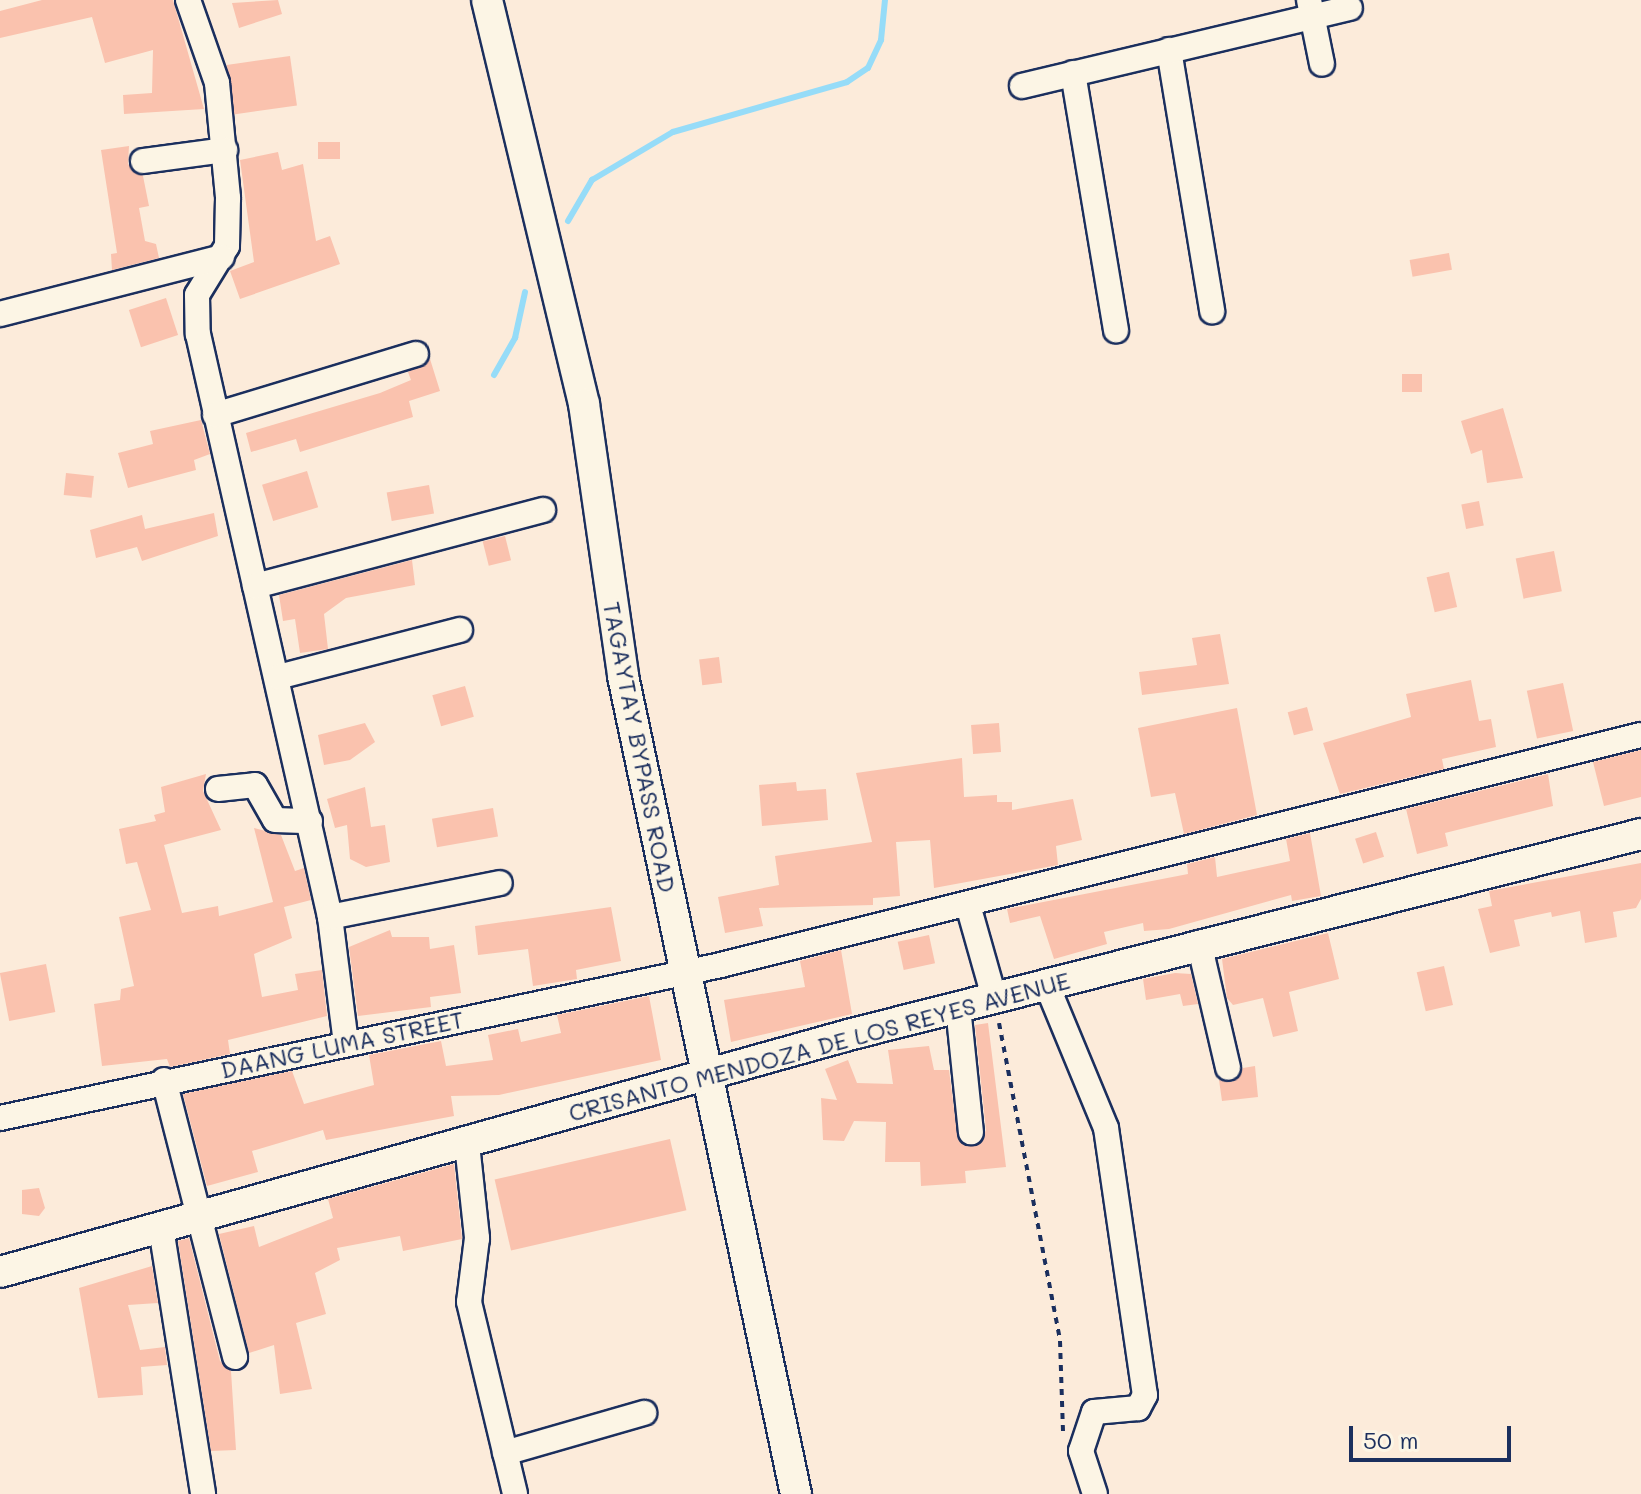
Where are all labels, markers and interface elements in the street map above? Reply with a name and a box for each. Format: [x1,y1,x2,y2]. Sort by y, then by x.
street label: TAGAYTAY BYPASS ROAD [598,599,682,895]
street label: CRISANTO MENDOZA DE LOS REYES AVENUE [565,965,1073,1127]
street label: DAANG LUMA STREET [218,1004,466,1084]
scale bar [1353,1410,1515,1460]
text: 50 m [1363,1424,1419,1455]

